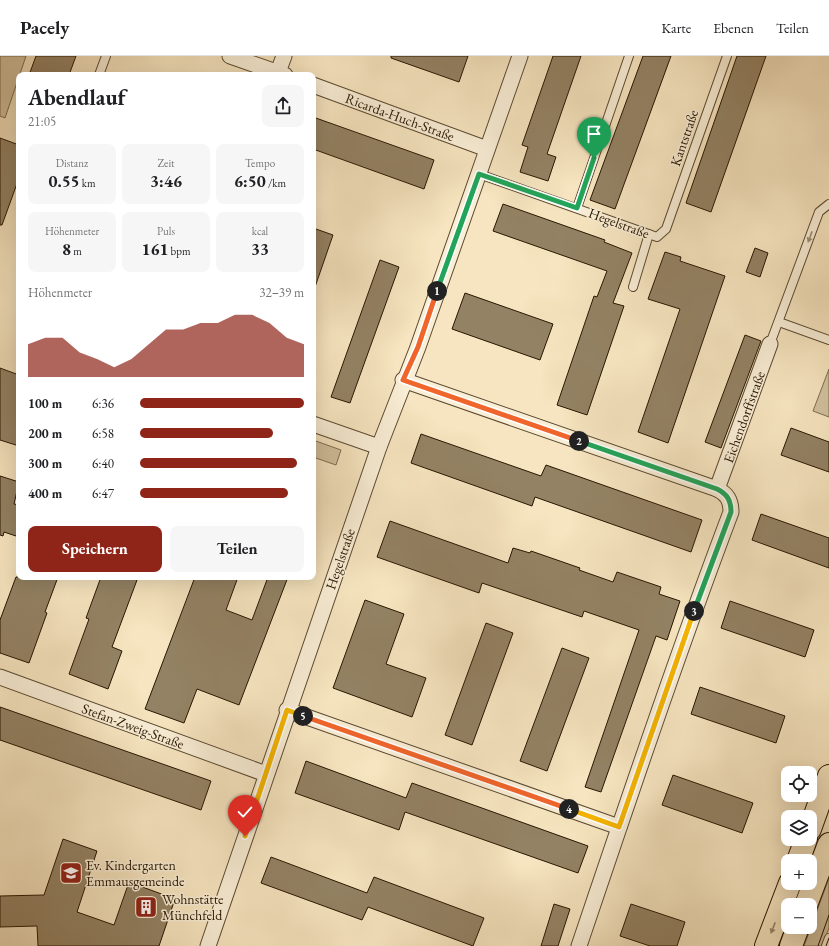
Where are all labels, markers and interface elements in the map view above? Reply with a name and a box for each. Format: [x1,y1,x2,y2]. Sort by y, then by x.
text: Pacely [20,15,69,40]
text: Karte [662,19,691,37]
text: Ebenen [713,19,754,37]
text: Teilen [776,19,809,37]
text: Abendlauf [28,83,126,112]
button: share [262,85,304,127]
street label: Ricarda-Huch-Straße [343,89,458,145]
street label: Kantstraße [666,107,702,169]
text: 21:05 [28,113,56,130]
pin [577,117,611,158]
icon: arrive [583,123,605,145]
text: Distanz [56,156,88,170]
text: Zeit [157,156,175,170]
text: Tempo [245,156,275,170]
text: 0.55 [48,170,80,192]
text: 3:46 [150,170,182,192]
text: 6:50 [234,170,266,192]
text: km [80,176,96,190]
text: /km [266,176,286,190]
street label: Hegelstraße [586,204,652,242]
text: Höhenmeter [45,224,99,238]
text: Puls [157,224,175,238]
text: kcal [252,224,268,238]
one-way arrow [807,231,813,243]
text: 8 [62,238,71,260]
text: 161 [141,238,168,260]
text: 33 [251,238,269,260]
text: m [71,244,82,258]
text: bpm [168,244,191,258]
pin: 1 [427,281,447,301]
text: Höhenmeter [28,284,92,301]
text: 32–39 m [259,284,304,301]
text: 1 [434,284,440,298]
street label: Eichendorffstraße [719,368,769,465]
text: 100 m [28,395,62,412]
text: 6:36 [92,395,114,412]
text: 200 m [28,425,62,442]
text: 6:58 [92,425,114,442]
pin: 2 [569,431,589,451]
text: 2 [576,434,582,448]
text: 300 m [28,455,62,472]
text: 6:40 [92,455,114,472]
text: 400 m [28,485,62,502]
text: 6:47 [92,485,114,502]
button: Speichern [28,526,162,572]
button: Teilen [170,526,304,572]
street label: Hegelstraße [321,526,359,592]
pin: 3 [684,601,704,621]
text: 3 [691,604,697,618]
street label: Stefan-Zweig-Straße [79,699,187,753]
pin: 5 [293,706,313,726]
text: 5 [300,709,306,723]
map controls [781,766,817,934]
button: locate [781,766,817,802]
pin [228,795,262,836]
pin: 4 [559,799,579,819]
icon: check [234,801,256,823]
text: 4 [566,802,572,816]
button: layers [781,810,817,846]
button: + [781,854,817,890]
place label: Ev. Kindergarten Emmausgemeinde [86,856,185,890]
school or university icon: Ev. Kindergarten Emmausgemeinde [58,860,84,886]
place label: Wohnstätte Münchfeld [162,890,224,924]
building icon: Wohnstätte Münchfeld [133,894,159,920]
button: − [781,898,817,934]
one-way arrow [769,922,775,934]

